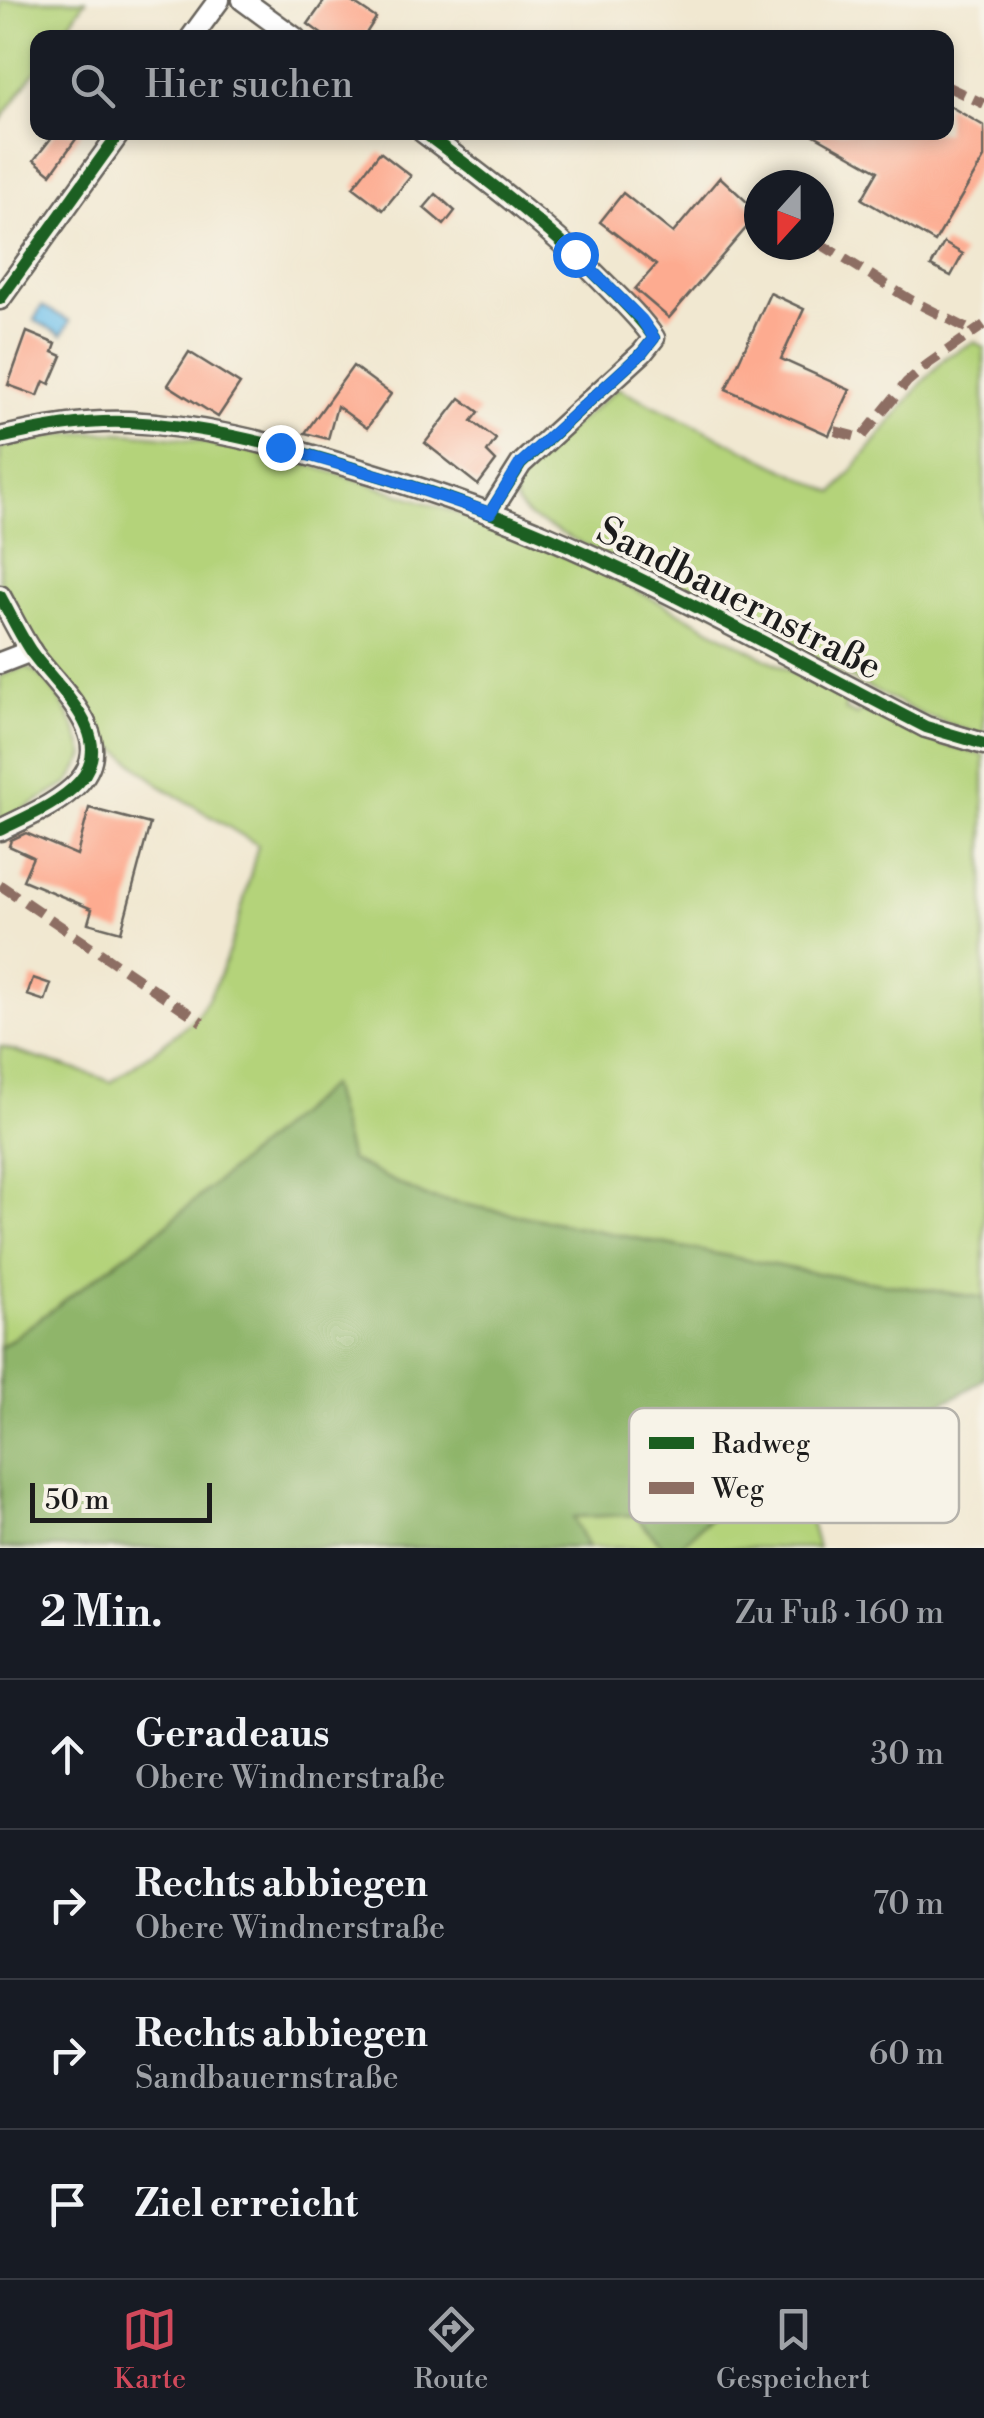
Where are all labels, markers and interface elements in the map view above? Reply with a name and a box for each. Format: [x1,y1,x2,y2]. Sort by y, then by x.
search box [30,30,954,140]
icon: search [65,58,120,113]
text: Hier suchen [145,62,353,109]
north arrow [744,170,834,260]
route start [553,232,599,278]
route end [258,425,304,471]
street label: Sandbauernstraße [589,507,889,691]
legend [629,1408,959,1523]
text: Radweg [712,1427,811,1462]
text: Weg [711,1472,765,1507]
scale bar [30,1478,212,1522]
text: 50 m [45,1483,109,1518]
text: 2 Min. [40,1587,163,1640]
text: Zu Fuß · 160 m [735,1593,944,1633]
text: Geradeaus [135,1711,329,1758]
icon: ahead [40,1727,95,1782]
text: 30 m [870,1734,944,1774]
text: Obere Windnerstraße [135,1758,445,1798]
text: Rechts abbiegen [135,1861,428,1908]
icon: right [40,1877,95,1932]
text: 70 m [873,1884,944,1924]
text: Obere Windnerstraße [135,1908,445,1948]
text: Rechts abbiegen [135,2011,428,2058]
icon: right [40,2027,95,2082]
text: 60 m [869,2034,944,2074]
text: Sandbauernstraße [135,2058,399,2098]
icon: arrive [40,2177,95,2232]
text: Ziel erreicht [135,2181,358,2228]
tab: Karte [114,2302,186,2397]
tab: Route [414,2302,488,2397]
tab: Gespeichert [716,2302,870,2397]

